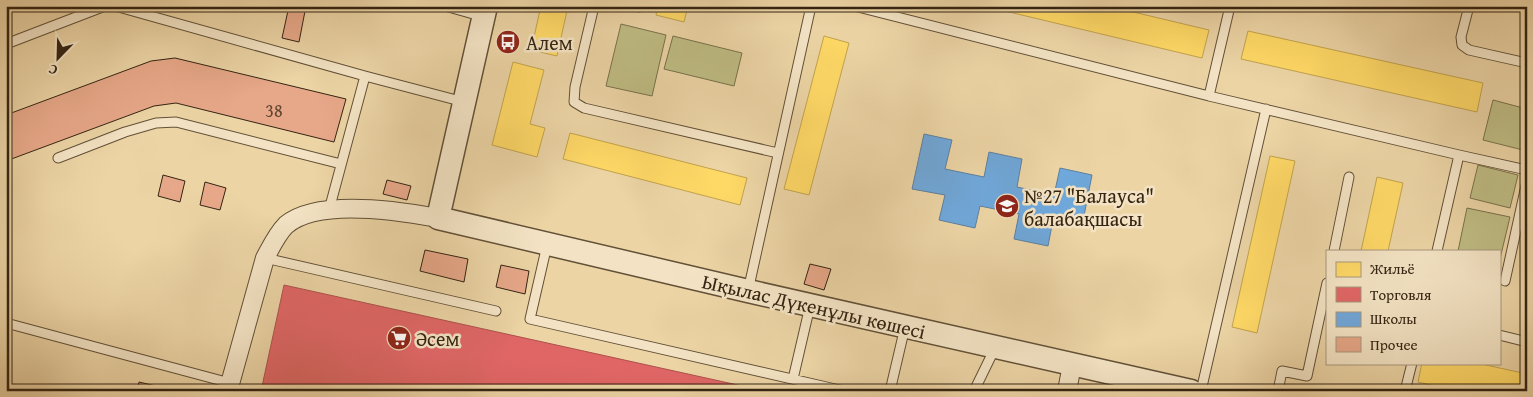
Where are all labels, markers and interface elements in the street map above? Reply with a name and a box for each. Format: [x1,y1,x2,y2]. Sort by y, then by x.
place label: Алем [526,28,573,57]
bus stop icon: Алем [495,29,521,55]
north arrow [32,32,82,82]
text: С [45,59,60,81]
house number: 38 [265,97,283,124]
place label: №27 "Балауса" балабақшасы [1024,181,1154,233]
school or university icon: №27 "Балауса" балабақшасы [994,193,1020,219]
legend [1326,250,1500,364]
text: Жильё [1369,258,1415,279]
street label: Ықылас Дүкенұлы көшесі [700,266,929,346]
text: Торговля [1370,284,1432,305]
text: Школы [1370,308,1417,329]
place label: Әсем [416,324,460,353]
supermarket icon: Әсем [386,325,412,351]
text: Прочее [1370,334,1418,355]

